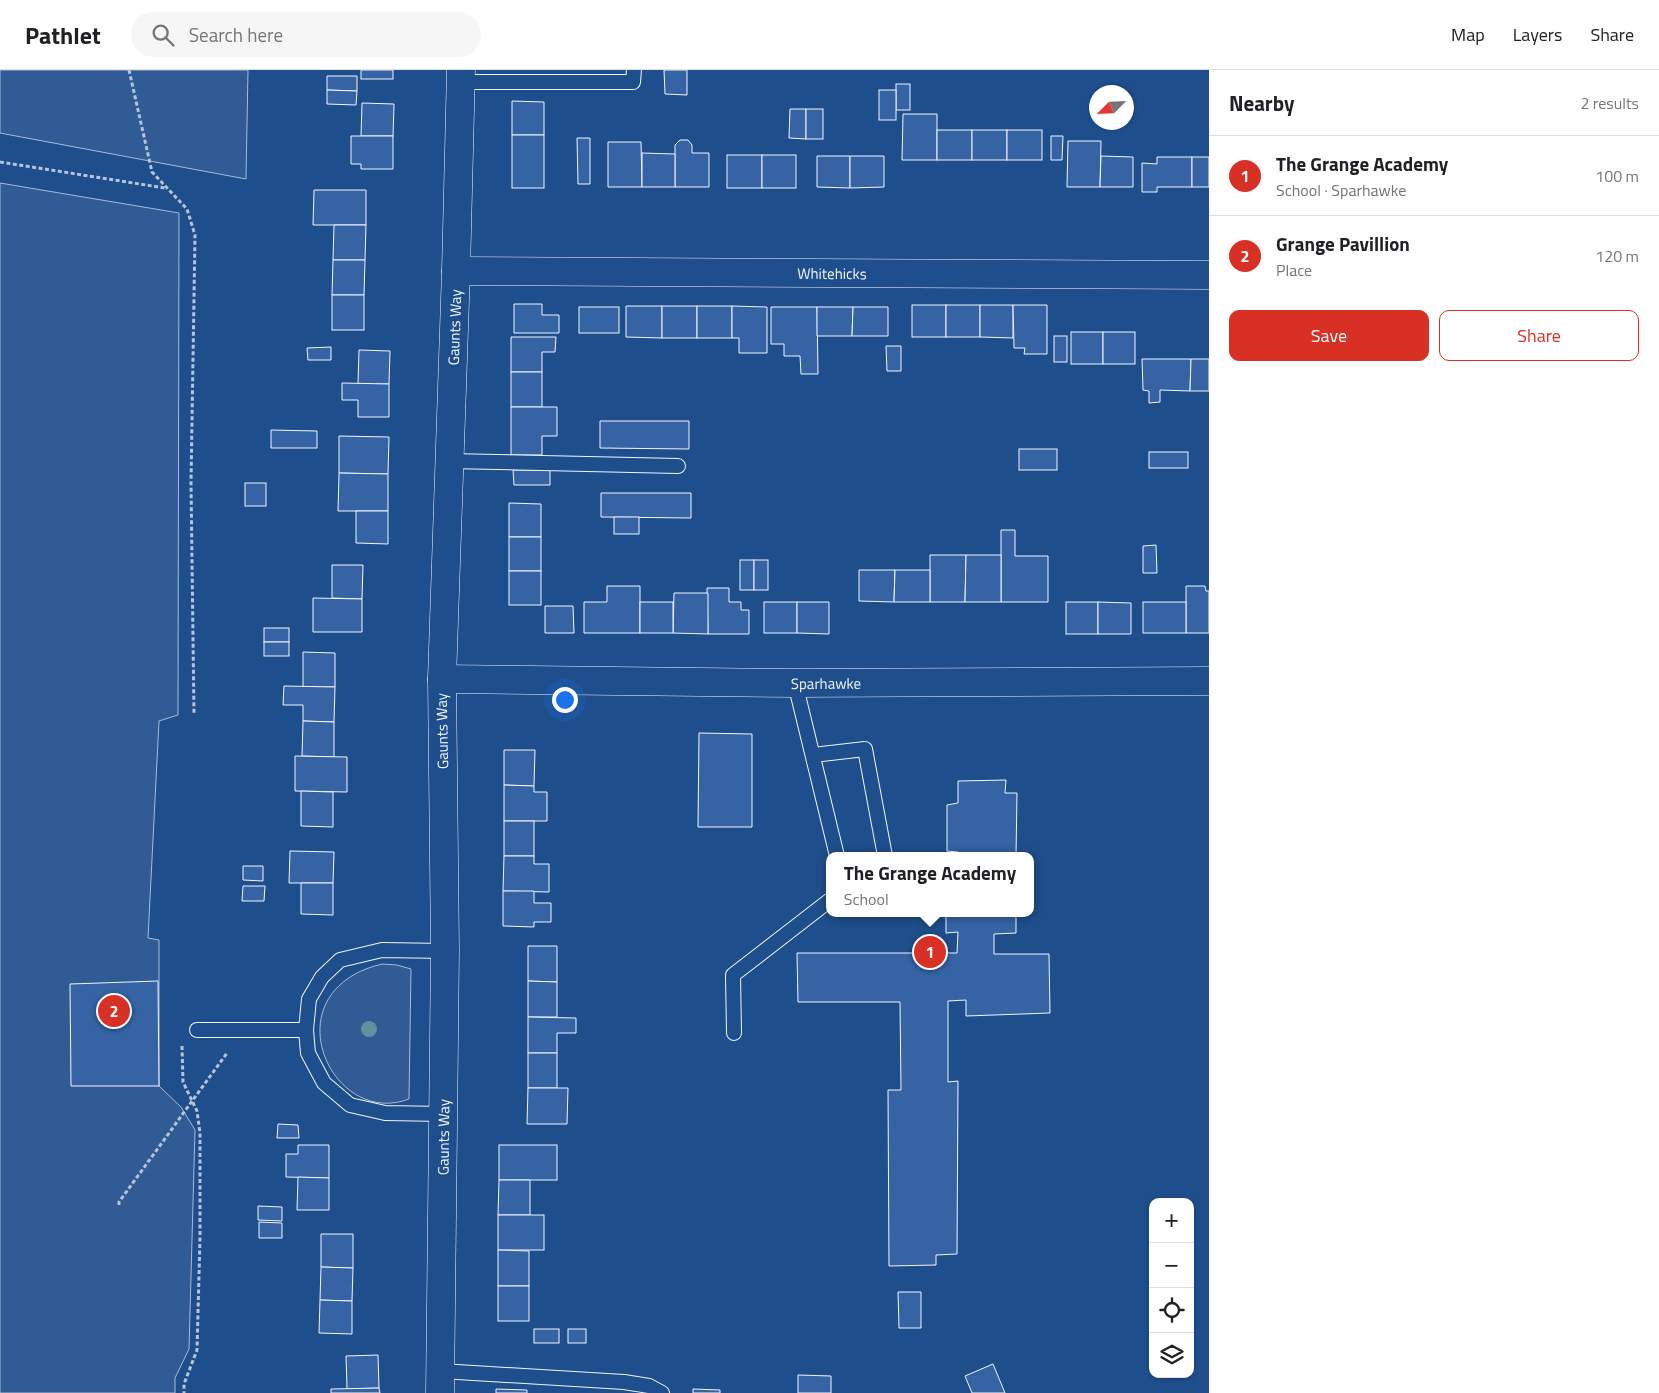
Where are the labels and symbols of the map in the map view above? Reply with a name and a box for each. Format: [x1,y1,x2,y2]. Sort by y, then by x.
north arrow [1089,85,1134,130]
street label: Whitehicks [797,261,867,285]
street label: Gaunts Way [441,289,467,366]
street label: Sparhawke [791,671,861,695]
your location [552,687,578,713]
street label: Gaunts Way [430,693,454,769]
pin: 1 [914,933,946,971]
pin: 2 [98,992,130,1030]
street label: Gaunts Way [431,1099,455,1175]

